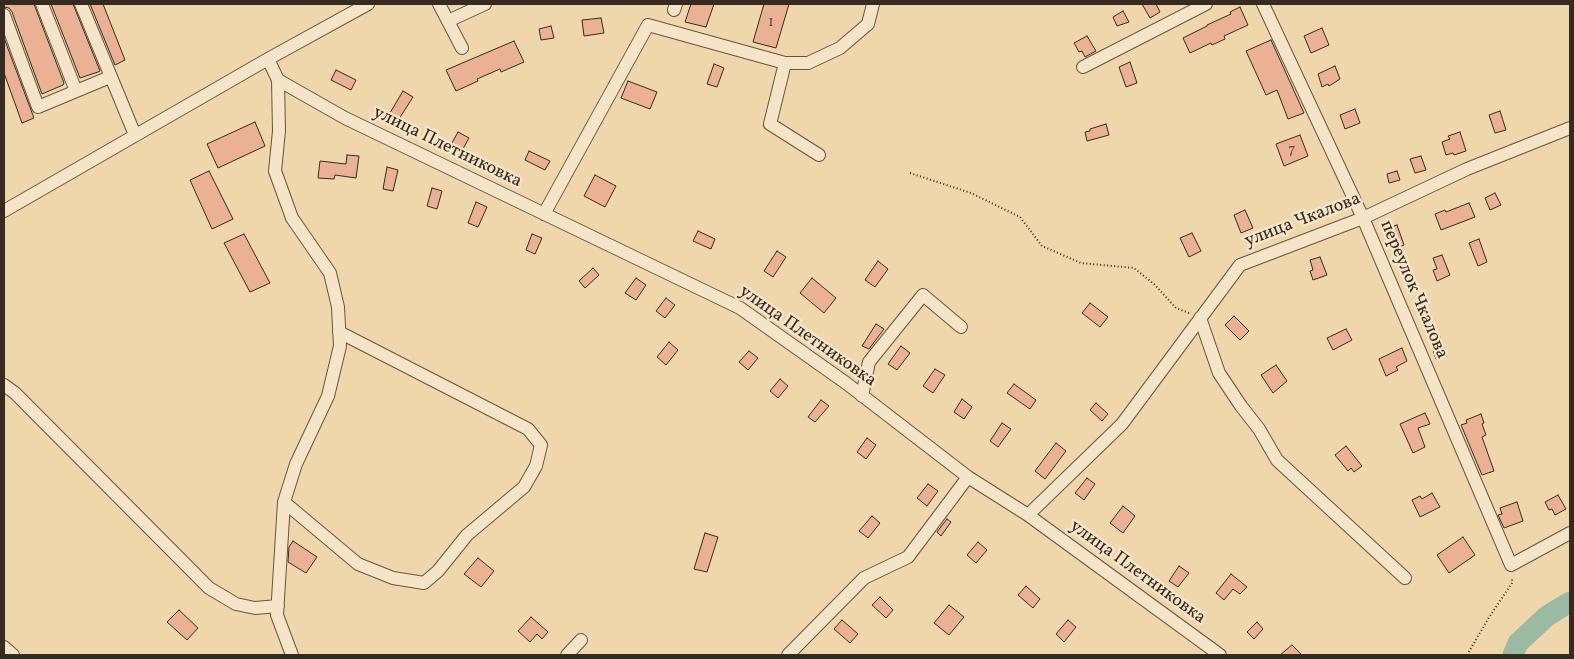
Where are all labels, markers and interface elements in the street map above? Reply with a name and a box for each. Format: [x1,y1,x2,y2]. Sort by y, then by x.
house number: 1 [768,14,774,32]
street label: улица Плетниковка [369,103,525,193]
house number: 7 [1288,141,1296,159]
street label: улица Чкалова [1242,189,1364,253]
street label: переулок Чкалова [1374,218,1452,362]
street label: улица Плетниковка [734,281,880,393]
street label: улица Плетниковка [1065,516,1209,630]

